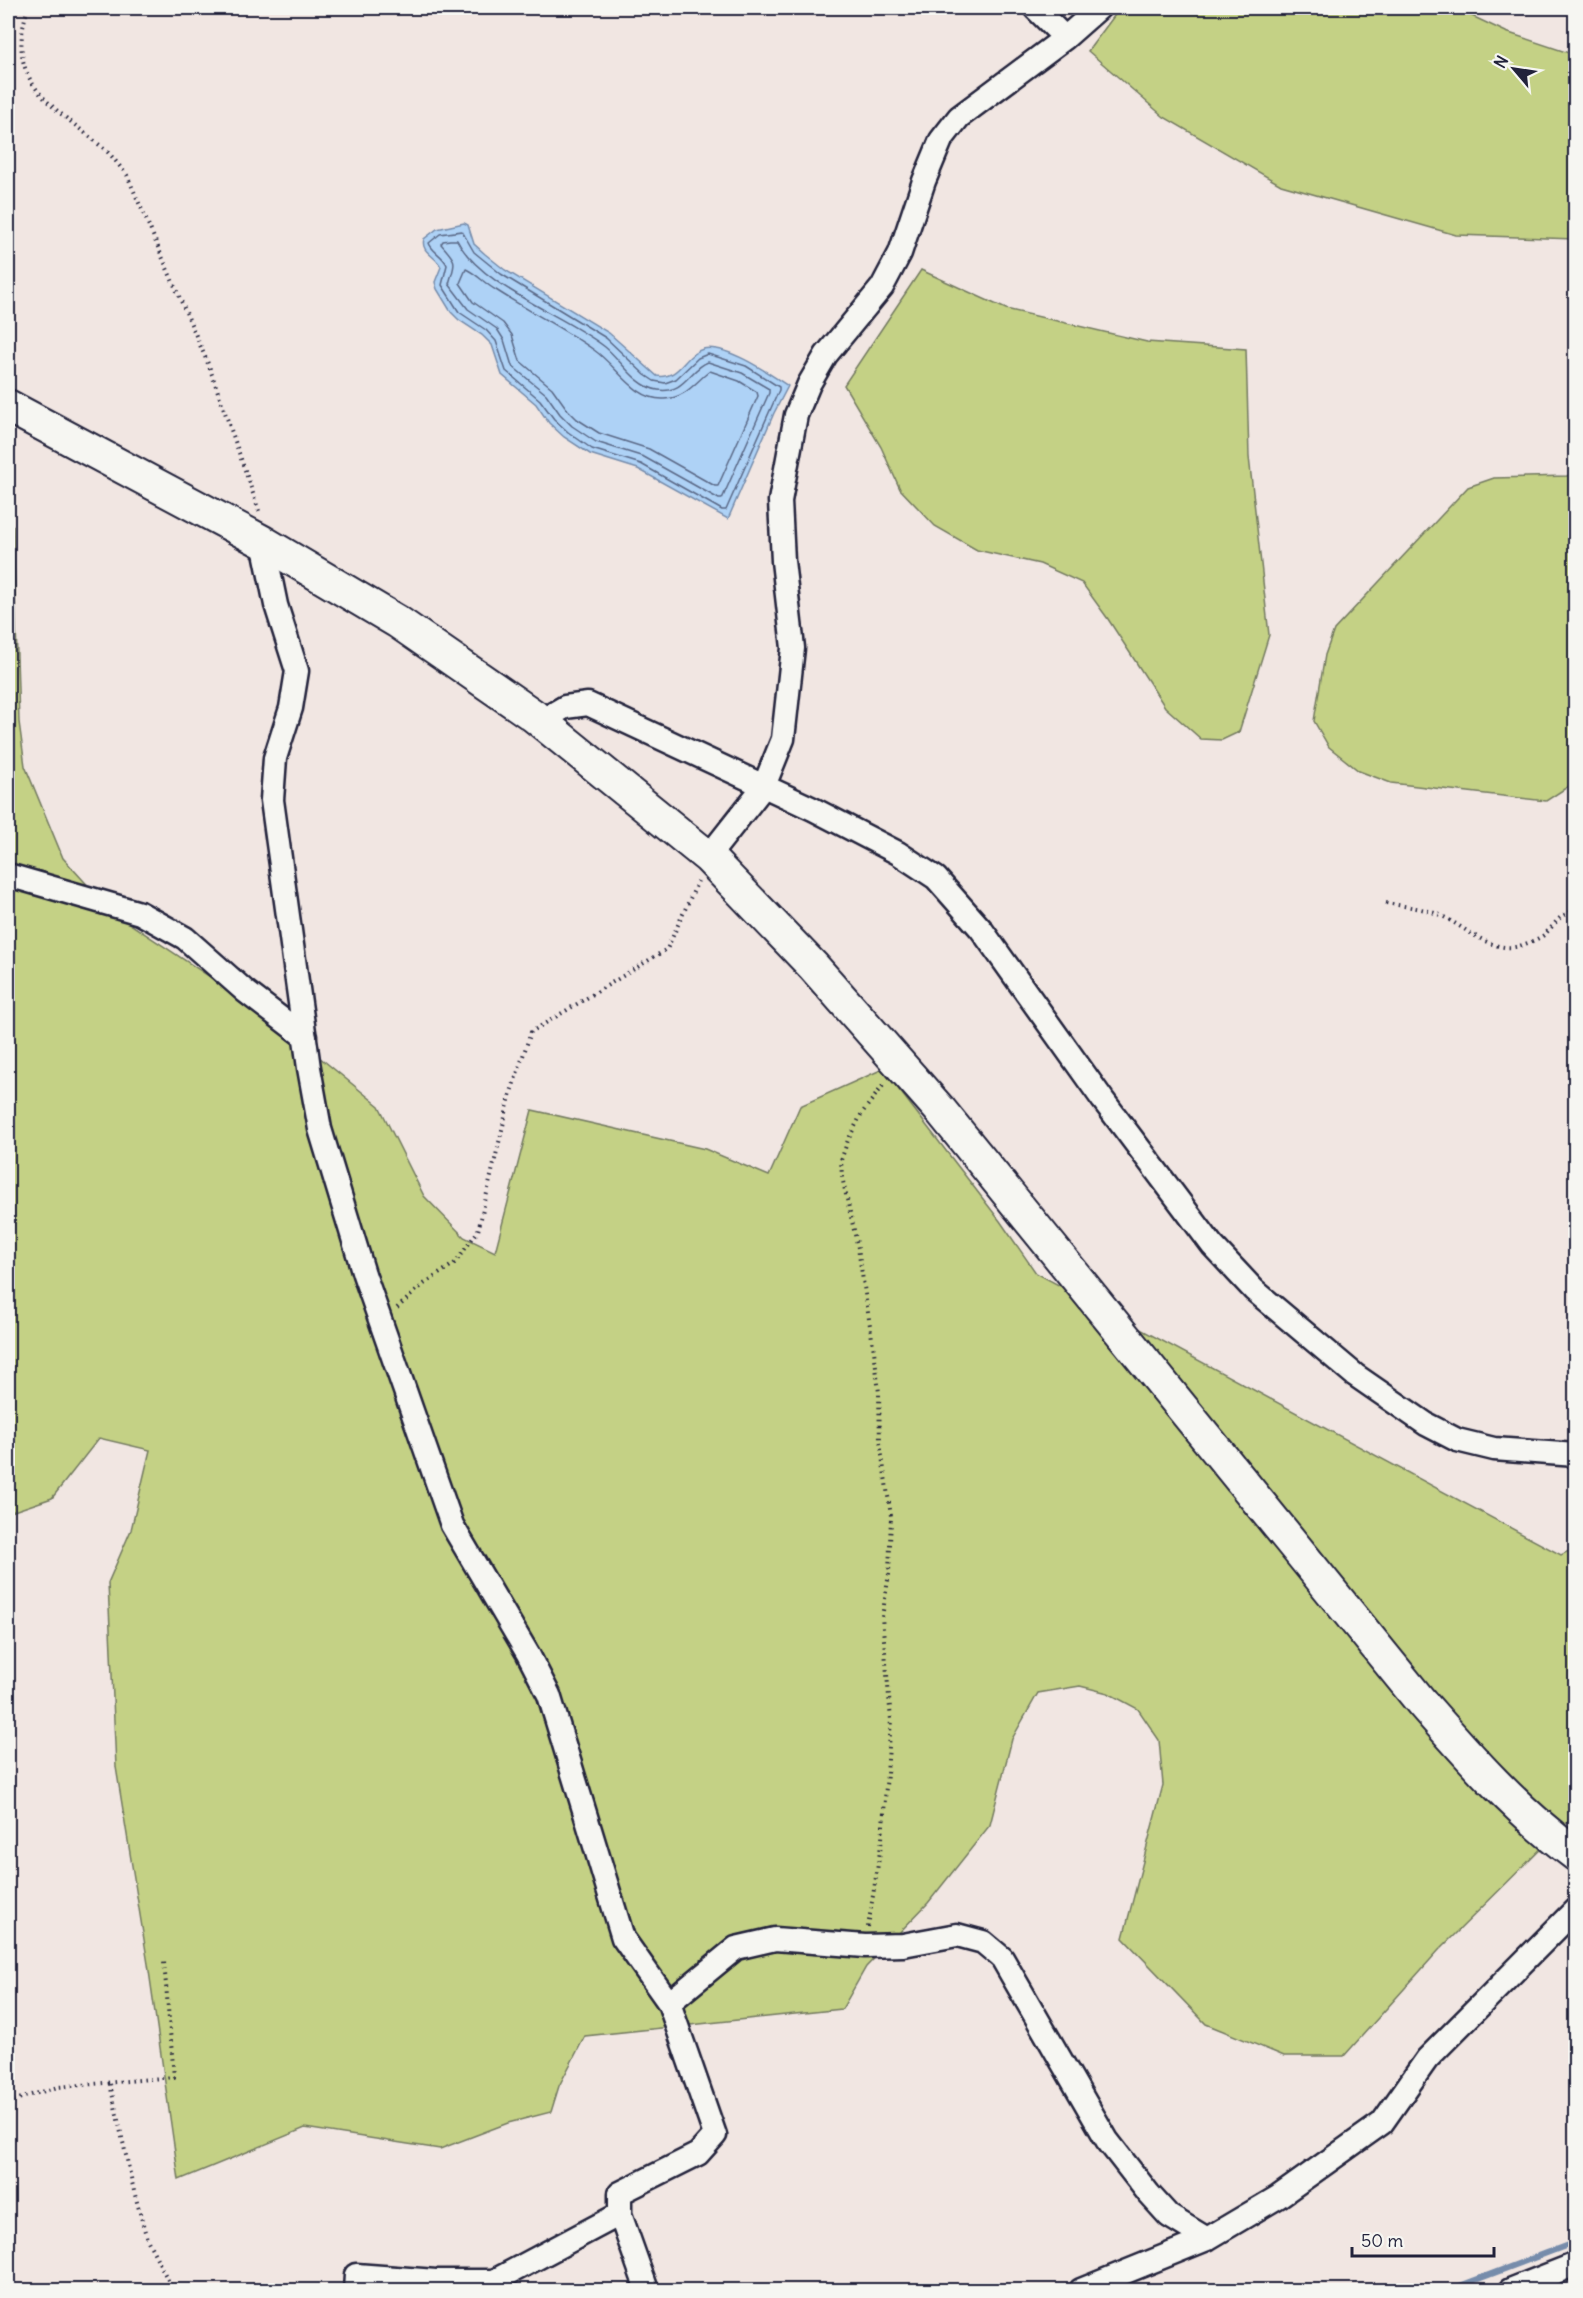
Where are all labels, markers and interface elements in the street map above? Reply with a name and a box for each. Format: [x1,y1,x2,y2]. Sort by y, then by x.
north arrow [1484,39,1544,99]
text: N [1489,52,1512,71]
scale bar [1352,2220,1494,2258]
text: 50 m [1361,2229,1403,2252]

